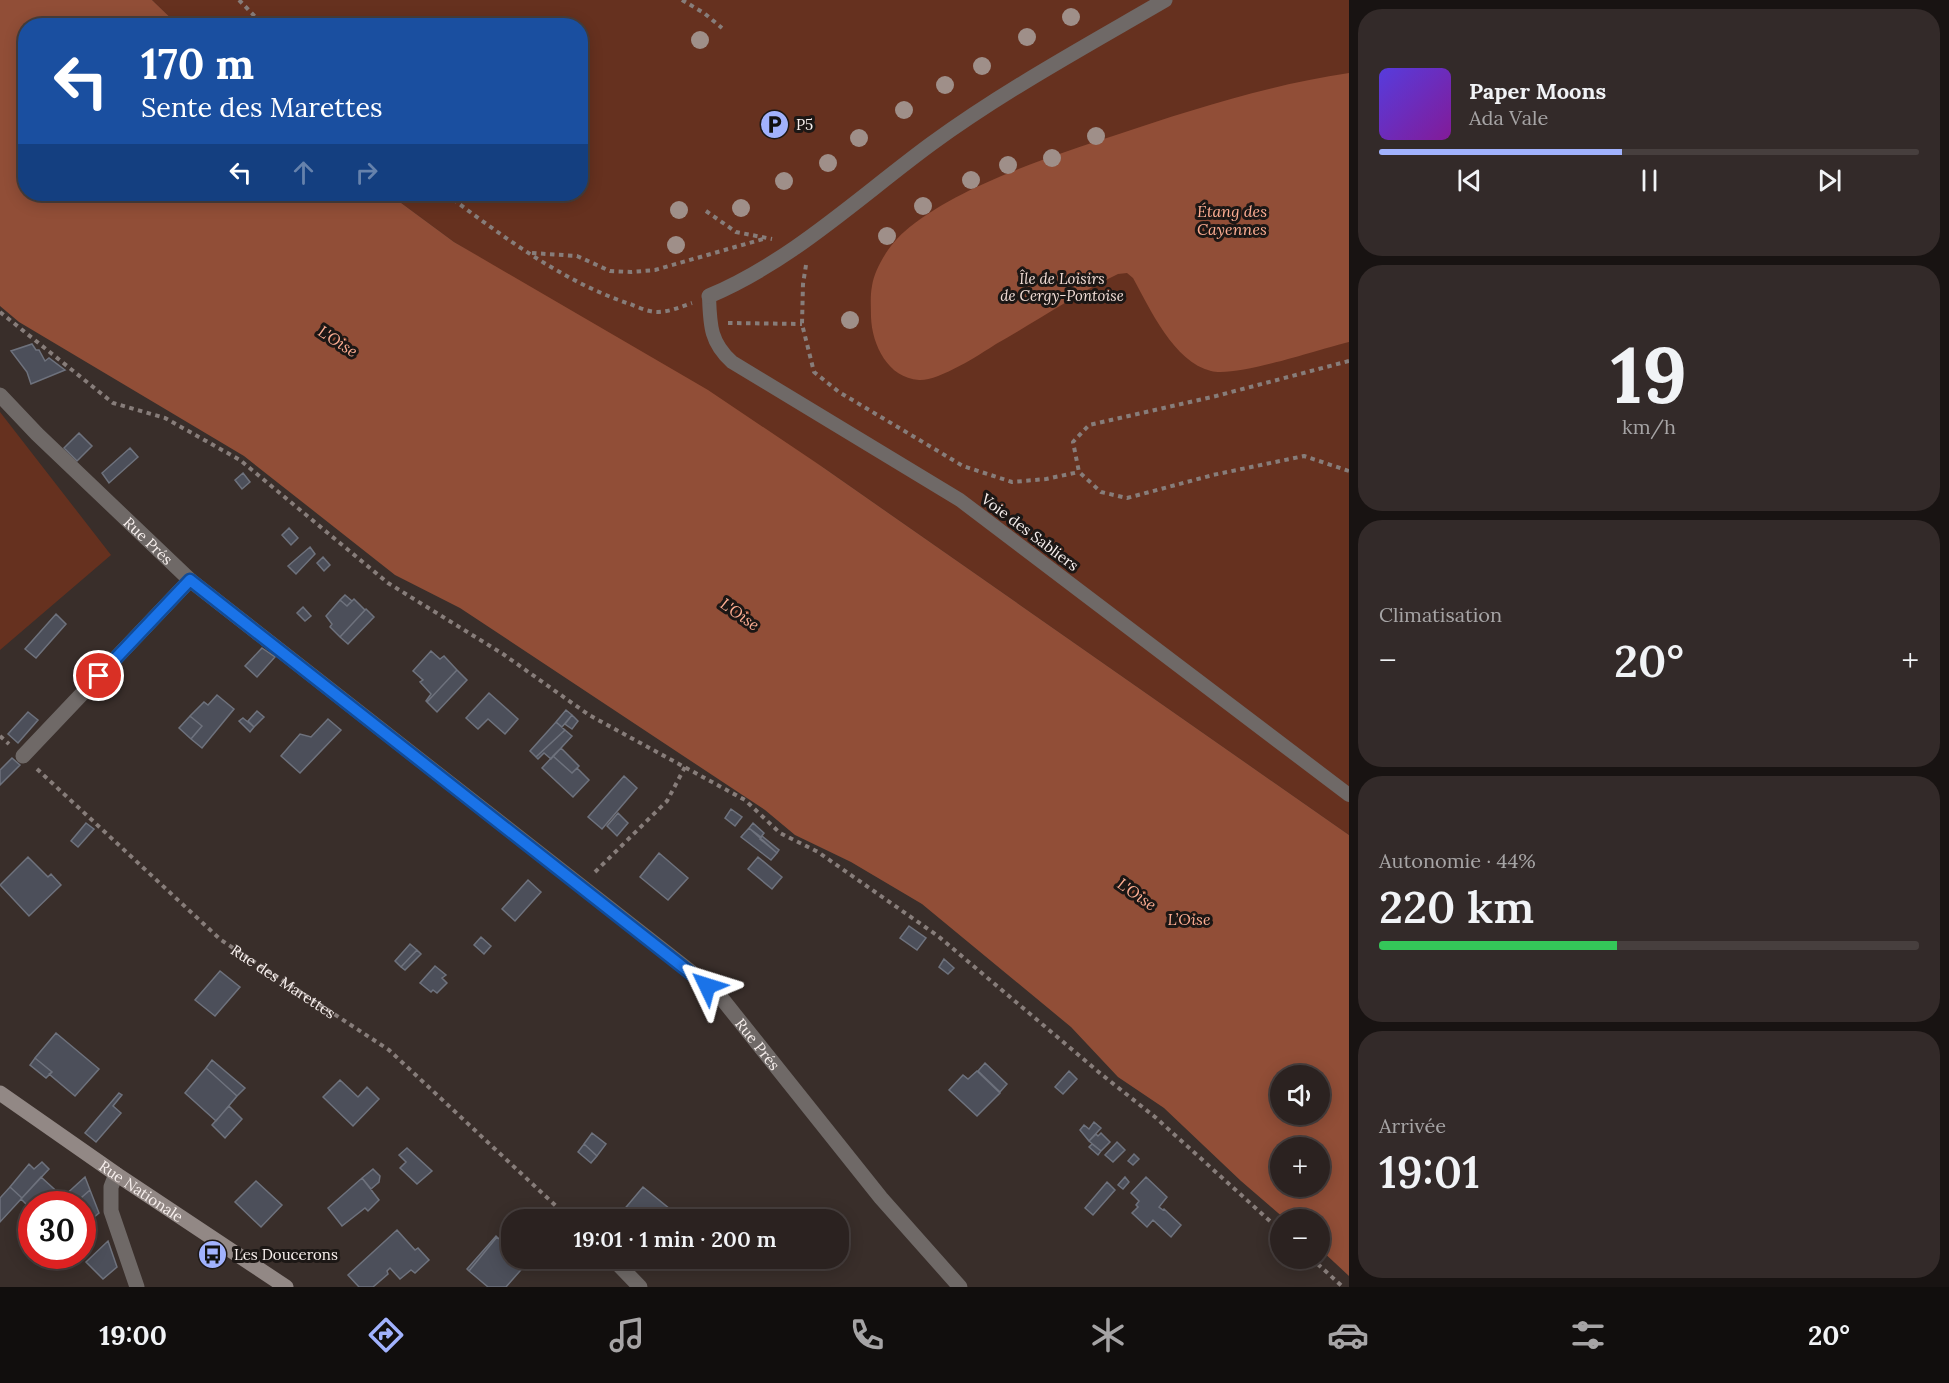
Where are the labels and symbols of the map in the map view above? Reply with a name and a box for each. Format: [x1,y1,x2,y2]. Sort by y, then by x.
parking icon: P5 [759,108,791,140]
place label: P5 [796,115,813,134]
water label: Étang des Cayennes [1197,201,1267,239]
park label: Île de Loisirs de Cergy-Pontoise [1000,269,1124,305]
water label: L'Oise [314,321,362,361]
street label: Voie des Sabliers [977,489,1083,575]
street label: Rue Prés [120,513,177,568]
water label: L'Oise [717,593,764,635]
pin [73,650,124,701]
water label: L'Oise [1114,873,1161,915]
water label: L’Oise [1167,909,1211,929]
street label: Rue des Marettes [228,940,340,1022]
position arrow [675,954,739,1018]
street label: Rue Prés [732,1014,784,1074]
street label: Rue Nationale [96,1156,187,1226]
speed limit sign: 30 [18,1191,96,1269]
bus stop icon: Les Doucerons [197,1238,229,1270]
place label: Les Doucerons [234,1245,338,1264]

